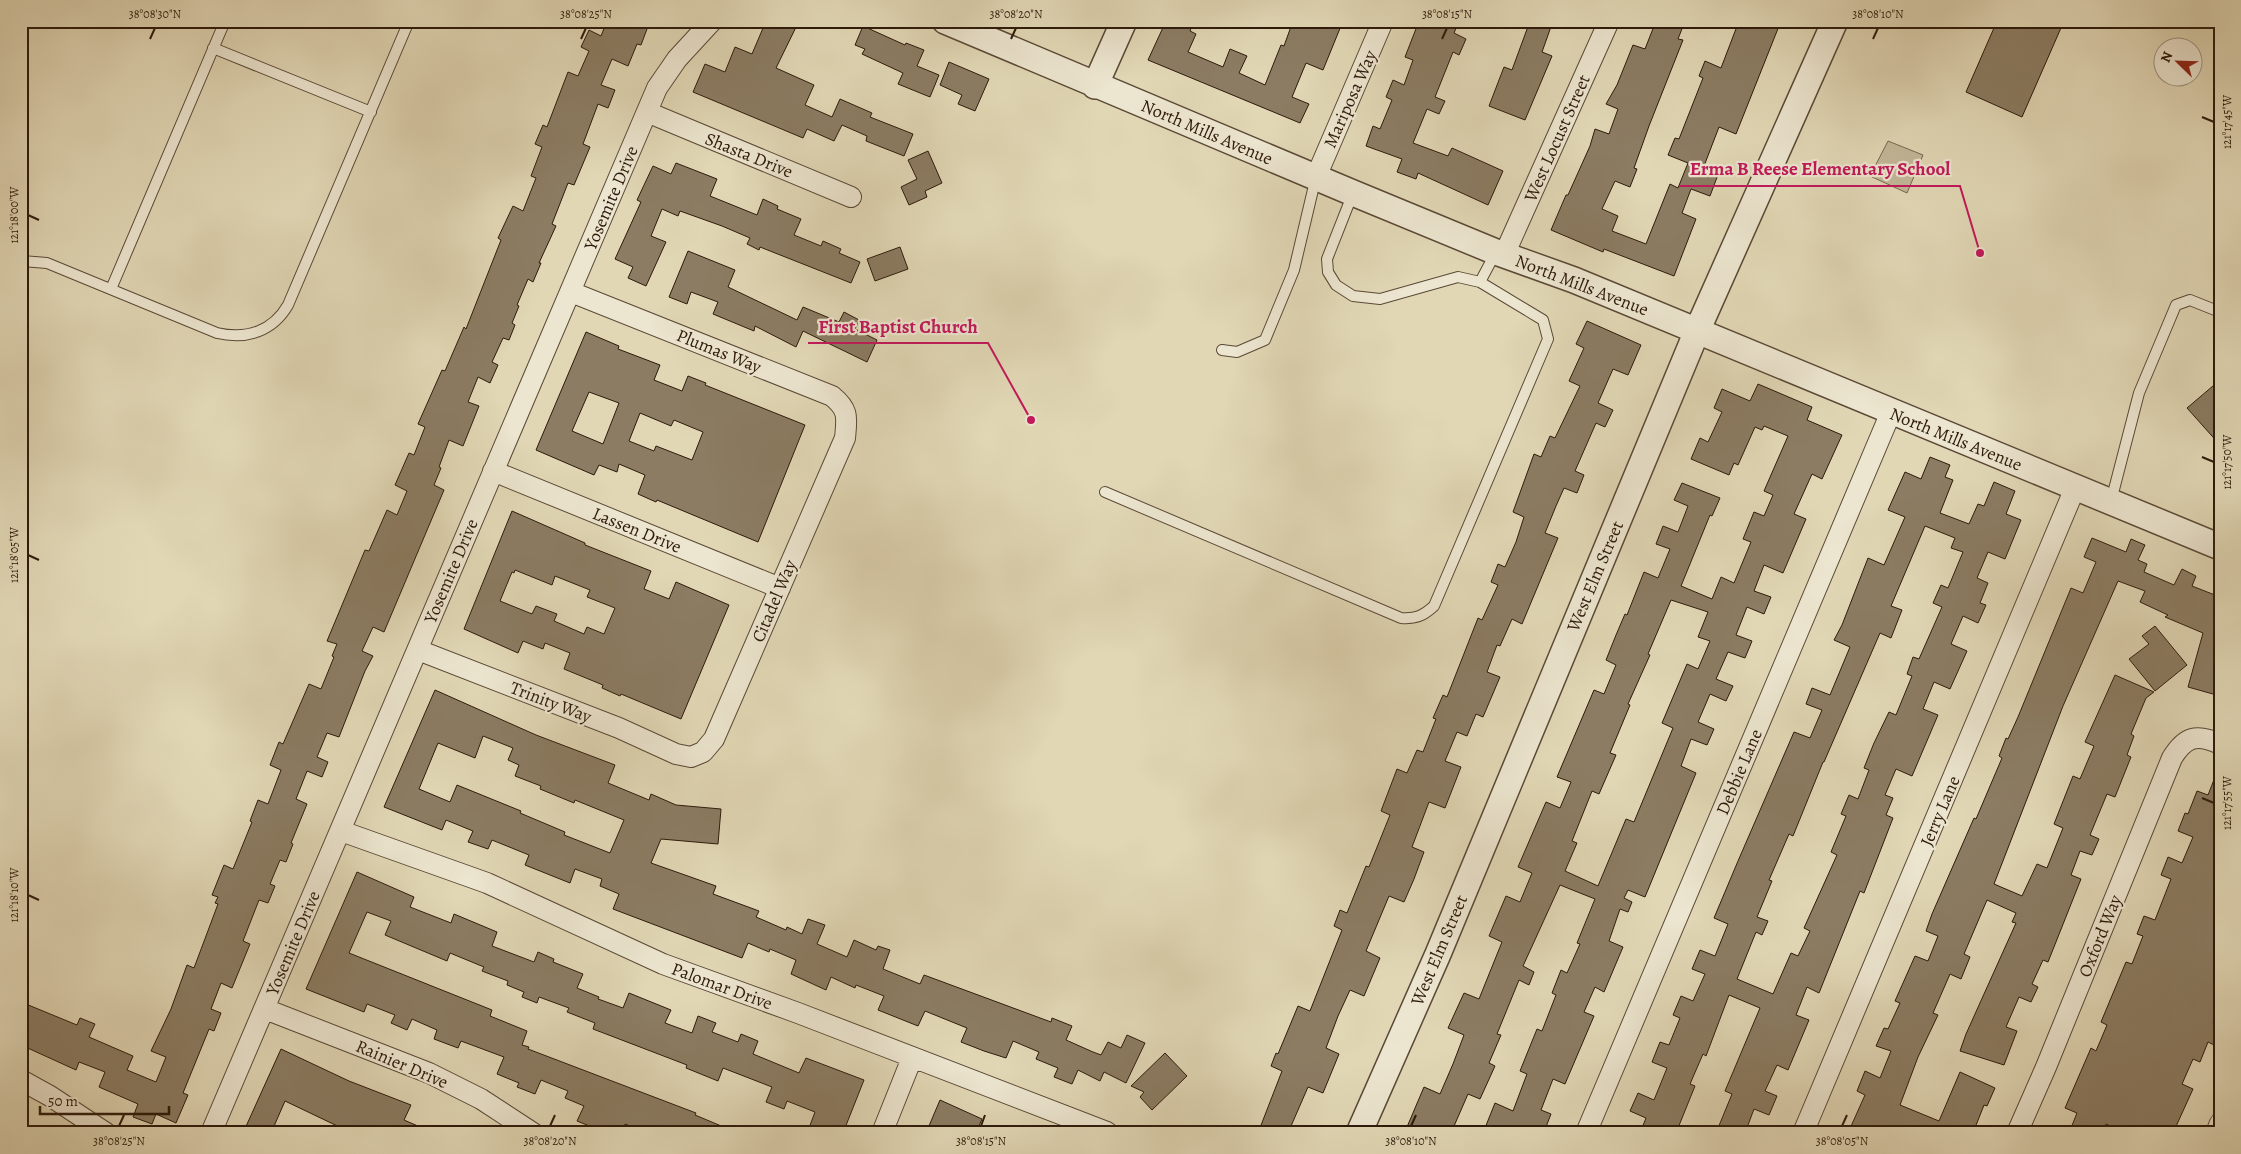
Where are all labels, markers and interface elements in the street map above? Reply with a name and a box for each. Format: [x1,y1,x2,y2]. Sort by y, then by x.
text: 38°08'30"N [129,6,182,22]
text: 38°08'25"N [560,6,612,22]
text: 38°08'20"N [989,6,1043,22]
text: 38°08'15"N [1422,6,1472,22]
text: 38°08'10"N [1852,6,1904,22]
north arrow [2154,38,2204,88]
street label: Mariposa Way [1318,46,1383,152]
text: N [2156,49,2177,66]
street label: West Locust Street [1518,71,1596,206]
street label: North Mills Avenue [1137,93,1277,171]
text: 121°17'45"W [2219,94,2235,149]
street label: Shasta Drive [701,126,797,184]
street label: Yosemite Drive [578,142,644,255]
callout: Erma B Reese Elementary School [1679,152,1960,186]
text: Erma B Reese Elementary School [1690,156,1950,182]
text: 121°18'00"W [6,186,22,244]
street label: North Mills Avenue [1512,249,1652,321]
callout: First Baptist Church [808,309,988,343]
text: First Baptist Church [818,314,978,340]
street label: Plumas Way [673,323,766,379]
street label: North Mills Avenue [1886,401,2026,477]
text: 121°17'50"W [2219,434,2235,490]
street label: Lassen Drive [589,501,685,559]
street label: Yosemite Drive [418,515,484,628]
street label: West Elm Street [1560,517,1629,636]
text: 121°18'05"W [6,526,22,583]
street label: Citadel Way [746,555,802,646]
street label: Trinity Way [507,676,596,729]
street label: Debbie Lane [1710,725,1768,819]
street label: Jerry Lane [1914,772,1966,850]
text: 121°17'55"W [2219,775,2235,830]
text: 121°18'10"W [6,867,22,922]
street label: Yosemite Drive [260,887,326,1000]
street label: Oxford Way [2073,890,2128,981]
street label: West Elm Street [1404,891,1473,1010]
street label: Palomar Drive [668,957,776,1015]
street label: Rainier Drive [352,1034,452,1094]
scale bar [40,1084,169,1116]
text: 50 m [48,1091,78,1111]
text: 38°08'25"N [93,1133,145,1149]
text: 38°08'20"N [523,1133,577,1149]
text: 38°08'15"N [956,1133,1006,1149]
text: 38°08'10"N [1385,1133,1437,1149]
text: 38°08'05"N [1816,1133,1869,1149]

